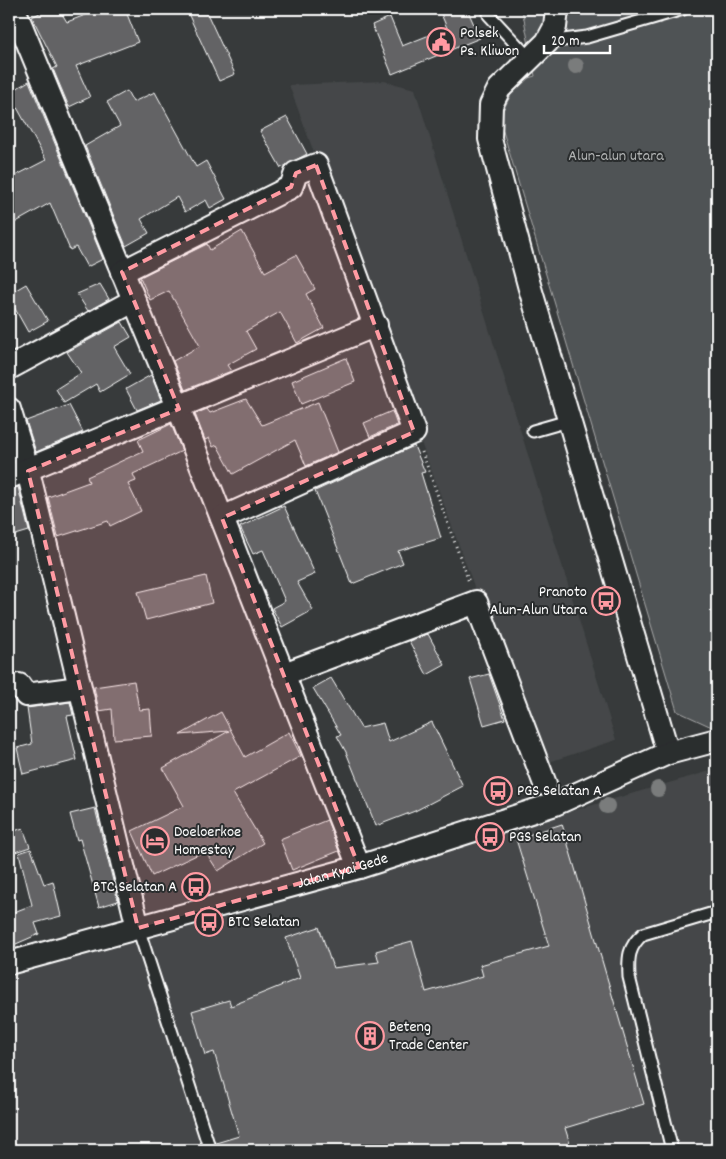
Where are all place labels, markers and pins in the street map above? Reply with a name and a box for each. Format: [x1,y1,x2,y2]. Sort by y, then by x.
place label: Polsek Ps. Kliwon [460,22,519,63]
public building icon: Polsek Ps. Kliwon [426,27,456,57]
place label: Pranoto Alun-Alun Utara [490,581,587,622]
bus stop icon: Pranoto Alun-Alun Utara [591,586,621,616]
bus stop icon: PGS Selatan A [483,776,513,806]
place label: PGS Selatan A [517,780,602,803]
place label: Doeloerkoe Homestay [174,821,241,862]
bus stop icon: PGS Selatan [475,822,505,852]
hotel icon: Doeloerkoe Homestay [140,826,170,856]
place label: PGS Selatan [509,826,581,849]
bus stop icon: BTC Selatan A [181,872,211,902]
place label: BTC Selatan A [93,876,177,899]
bus stop icon: BTC Selatan [194,907,224,937]
place label: BTC Selatan [228,911,300,934]
place label: Beteng Trade Center [389,1016,468,1057]
building icon: Beteng Trade Center [355,1021,385,1051]

